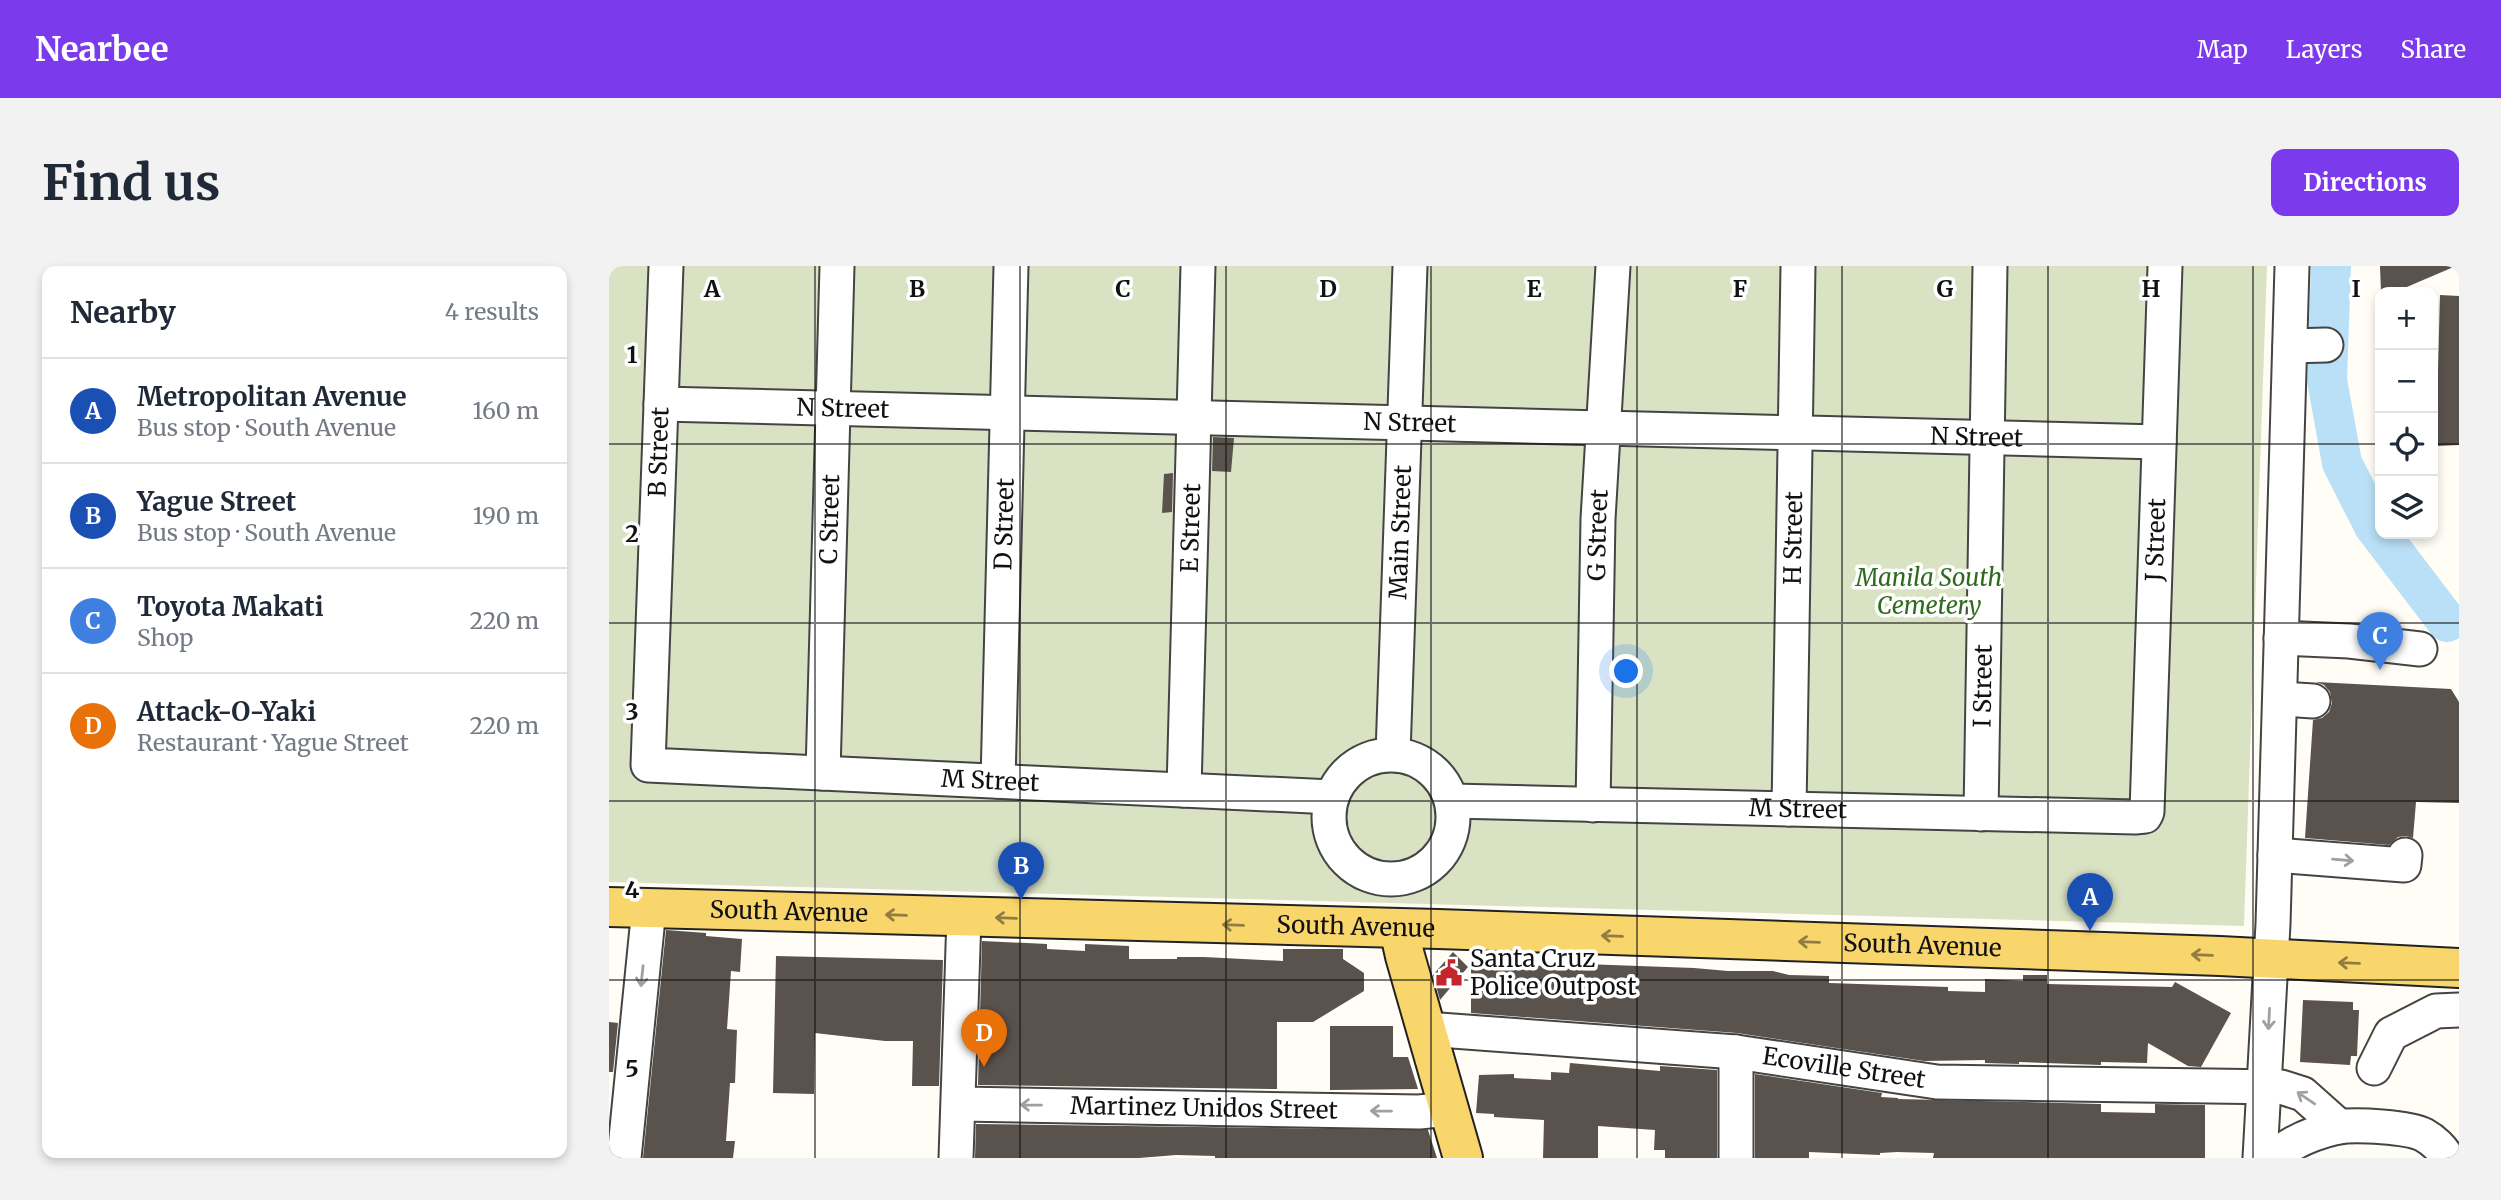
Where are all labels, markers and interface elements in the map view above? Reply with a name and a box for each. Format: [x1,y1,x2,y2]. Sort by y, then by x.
text: Nearbee [35,29,169,70]
text: Map [2197,34,2248,65]
text: Layers [2286,34,2362,65]
text: Share [2400,34,2466,65]
button: Directions [2271,149,2459,216]
text: Find us [42,152,220,213]
text: A [703,274,721,303]
text: B [909,274,925,303]
text: C [1115,274,1131,303]
text: D [1319,274,1337,303]
text: E [1526,274,1542,303]
text: F [1733,274,1747,303]
text: G [1937,274,1954,303]
text: H [2142,274,2161,303]
text: I [2351,274,2361,303]
map controls [2375,287,2438,539]
button: + [2375,287,2438,350]
text: Nearby [70,293,176,331]
text: 4 results [445,297,539,326]
text: 1 [627,340,638,369]
button: − [2375,350,2438,413]
text: Metropolitan Avenue [137,380,407,413]
street label: N Street [796,391,890,425]
text: A [85,396,101,425]
text: 160 m [473,396,539,425]
street label: B Street [641,406,676,498]
street label: N Street [1363,406,1457,439]
text: Bus stop · South Avenue [137,413,396,442]
button: locate [2375,413,2438,476]
street label: N Street [1930,420,2024,454]
street label: Main Street [1382,464,1418,600]
street label: C Street [813,473,846,565]
button: layers [2375,476,2438,539]
street label: D Street [987,477,1021,571]
street label: E Street [1174,482,1207,573]
text: Yague Street [137,485,296,518]
street label: G Street [1581,488,1615,581]
street label: H Street [1777,490,1809,585]
street label: J Street [2139,497,2172,583]
text: B [85,501,101,530]
text: 190 m [473,501,539,530]
text: Bus stop · South Avenue [137,518,396,547]
text: 2 [625,519,639,548]
park label: Manila South Cemetery [1855,562,2002,621]
text: Toyota Makati [137,590,324,623]
text: C [85,606,101,635]
text: 220 m [469,606,539,635]
pin: C [2357,612,2403,670]
text: Shop [137,623,193,652]
street label: I Street [1966,643,1999,728]
your location [1609,654,1643,688]
text: Attack-O-Yaki [137,695,316,728]
text: 3 [625,697,639,726]
text: D [84,711,102,740]
text: 220 m [469,711,539,740]
text: Restaurant · Yague Street [137,728,409,757]
street label: M Street [941,763,1041,798]
street label: M Street [1748,792,1848,825]
pin: B [998,842,1044,900]
one-way arrow [2331,854,2353,867]
pin: A [2067,873,2113,931]
text: 4 [625,875,640,904]
street label: South Avenue [709,894,869,929]
one-way arrow [885,908,908,922]
street label: South Avenue [1276,909,1435,944]
one-way arrow [995,911,1018,925]
one-way arrow [1222,918,1245,931]
street label: South Avenue [1843,927,2002,963]
one-way arrow [1600,929,1623,942]
one-way arrow [1798,936,1821,949]
place label: Santa Cruz Police Outpost [1470,943,1637,1002]
one-way arrow [2191,949,2214,962]
one-way arrow [2338,956,2361,969]
public building icon: Santa Cruz Police Outpost [1434,958,1464,988]
one-way arrow [636,964,649,987]
one-way arrow [2262,1008,2275,1031]
pin: D [961,1009,1007,1067]
street label: Ecoville Street [1760,1040,1928,1095]
text: 5 [625,1054,639,1083]
street label: Martinez Unidos Street [1070,1090,1339,1126]
one-way arrow [2297,1091,2316,1106]
one-way arrow [1020,1099,1043,1112]
one-way arrow [1370,1104,1393,1118]

